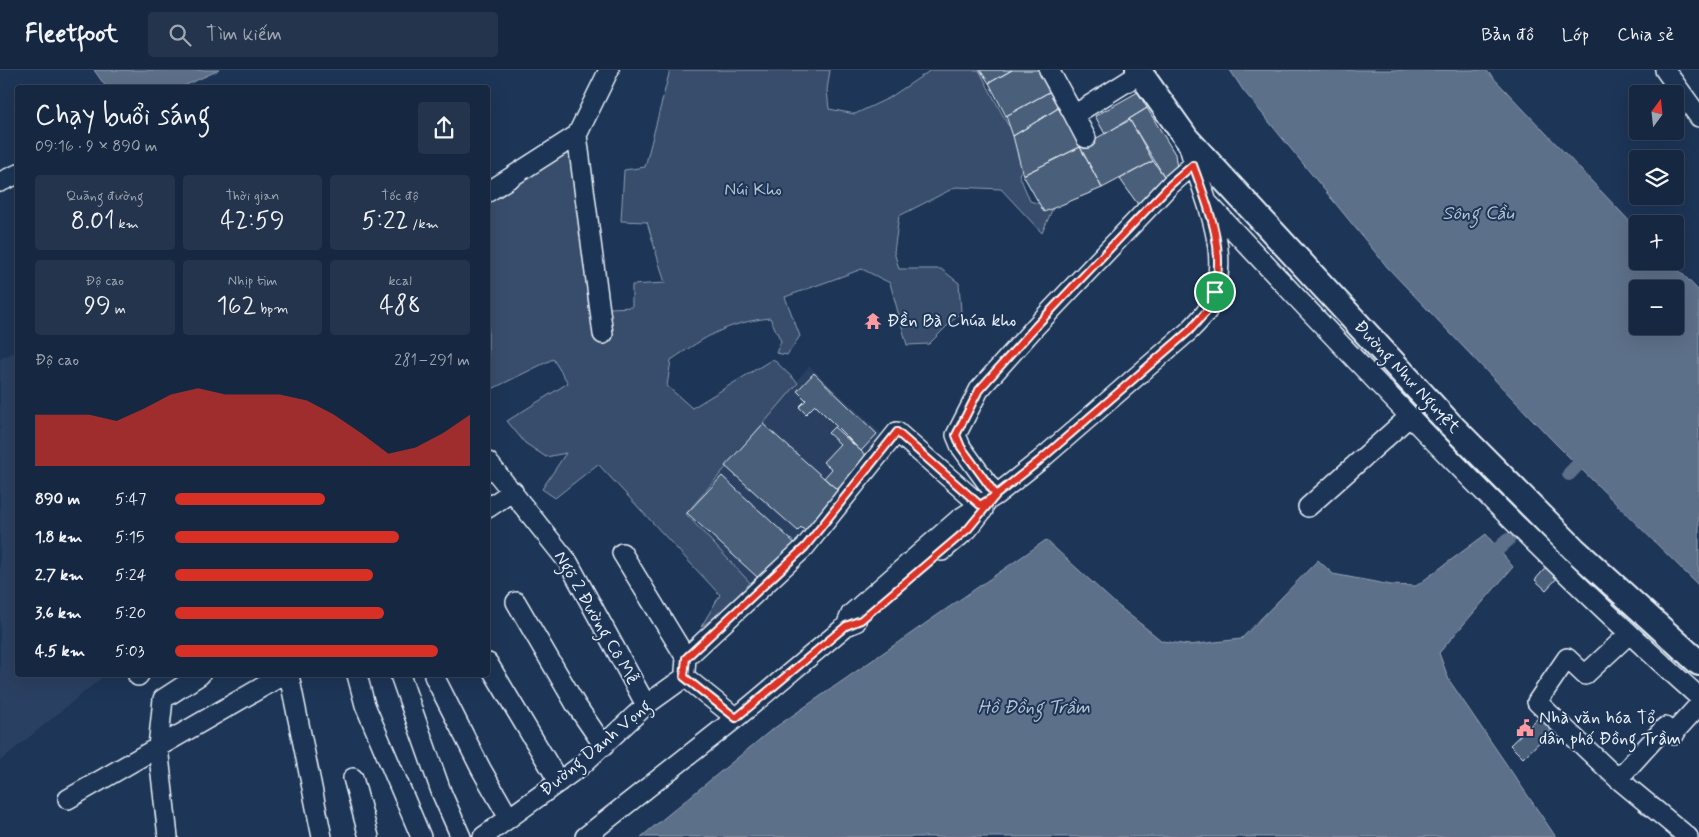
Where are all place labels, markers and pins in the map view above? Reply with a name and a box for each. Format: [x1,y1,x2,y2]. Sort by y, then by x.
pin [1194,271,1236,313]
place label: Đền Bà Chúa kho [887,309,1017,333]
temple icon: Đền Bà Chúa kho [863,311,883,331]
place label: Nhà văn hóa Tổ dân phố Đồng Trầm [1539,706,1681,753]
public building icon: Nhà văn hóa Tổ dân phố Đồng Trầm [1515,718,1535,738]

